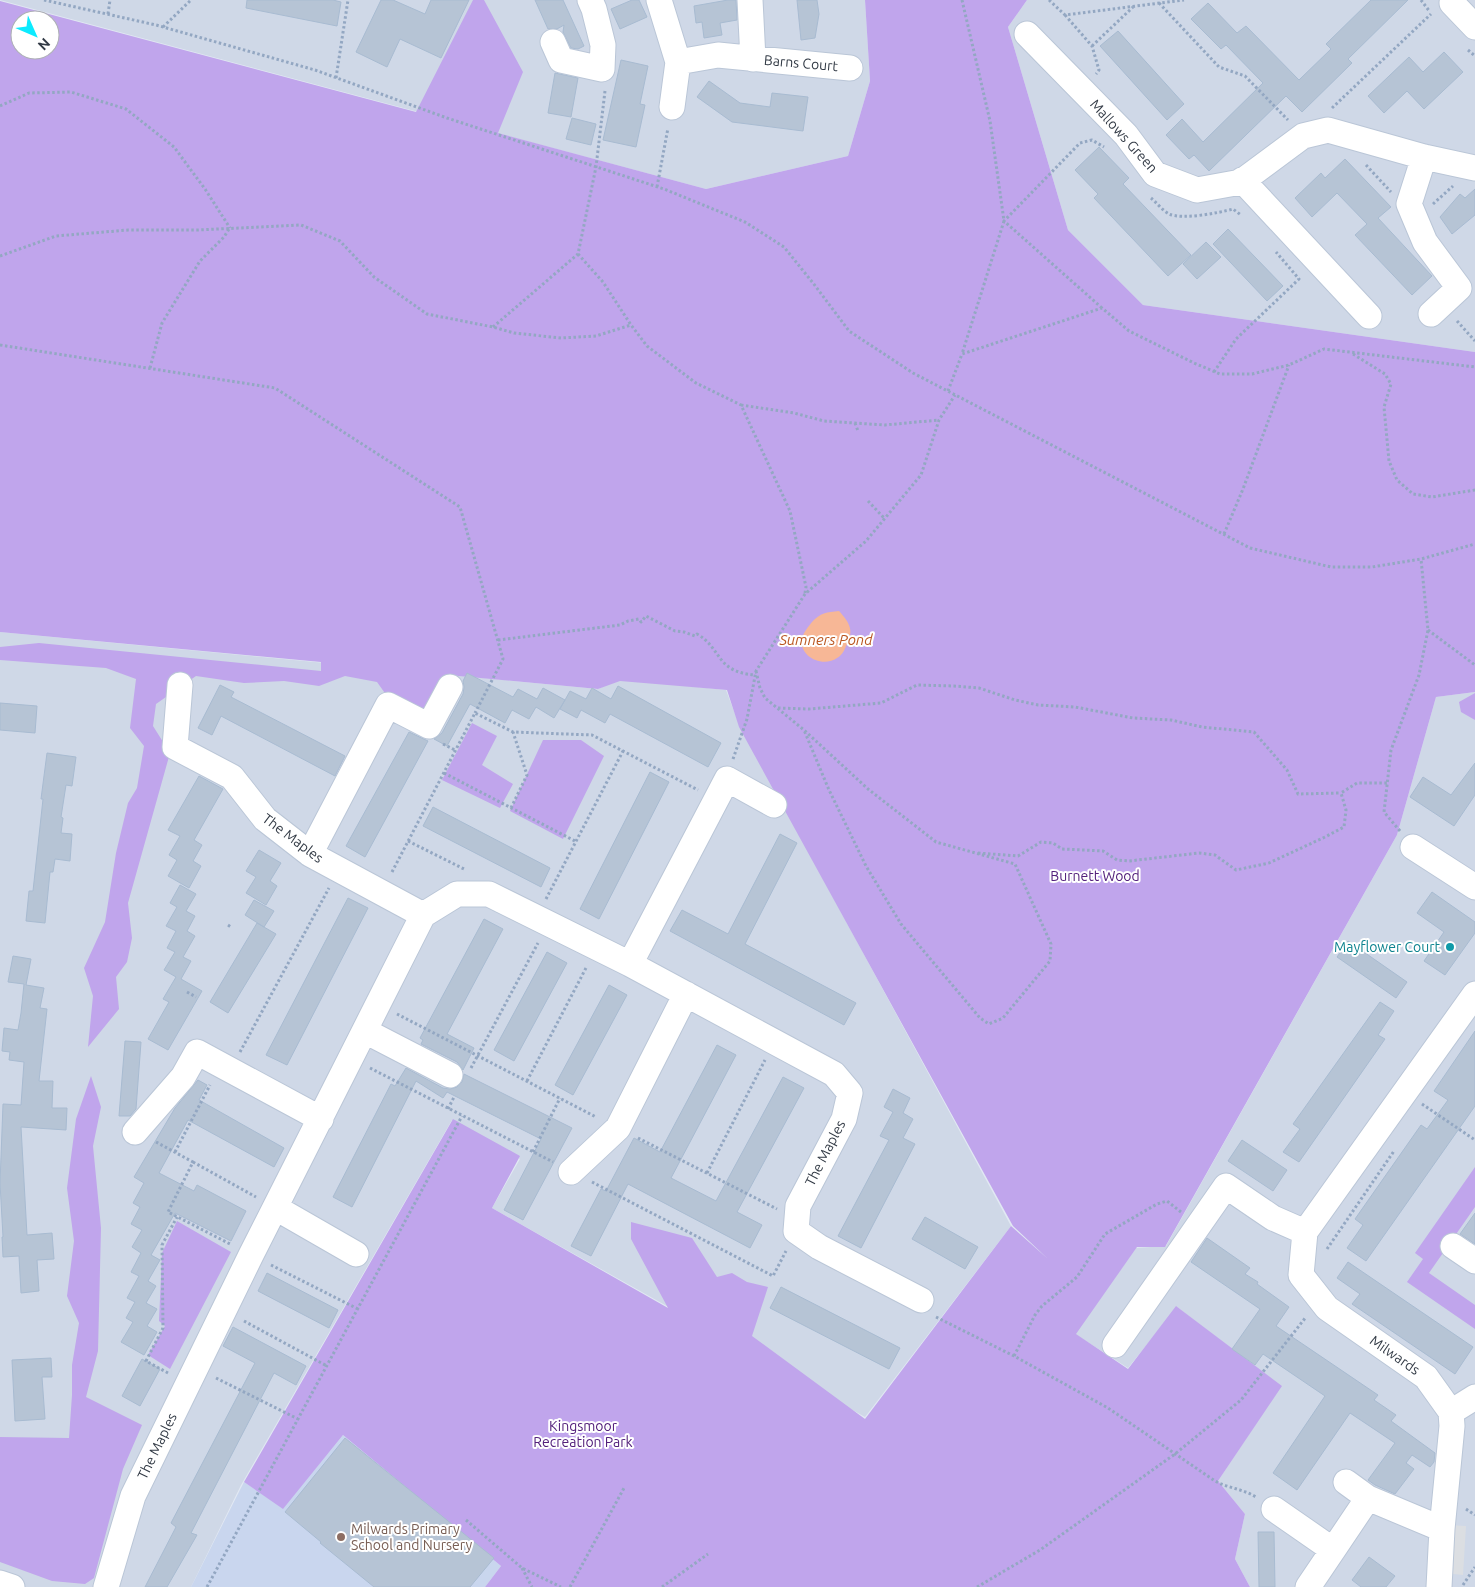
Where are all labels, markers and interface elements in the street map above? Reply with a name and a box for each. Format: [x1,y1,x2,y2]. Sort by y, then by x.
north arrow [10,10,60,60]
text: N [35,35,54,54]
street label: Barns Court [763,52,839,74]
street label: Mallows Green [1087,96,1161,176]
water label: Sumners Pond [778,631,873,648]
street label: The Maples [260,810,326,866]
park label: Burnett Wood [1050,868,1140,884]
place label: Mayflower Court [1334,939,1440,955]
marker: Mayflower Court [1444,941,1456,953]
street label: The Maples [802,1117,848,1189]
street label: Milwards [1367,1332,1423,1378]
street label: The Maples [134,1410,180,1482]
park label: Kingsmoor Recreation Park [533,1418,633,1450]
place label: Milwards Primary School and Nursery [351,1521,472,1553]
marker: Milwards Primary School and Nursery [335,1531,347,1543]

